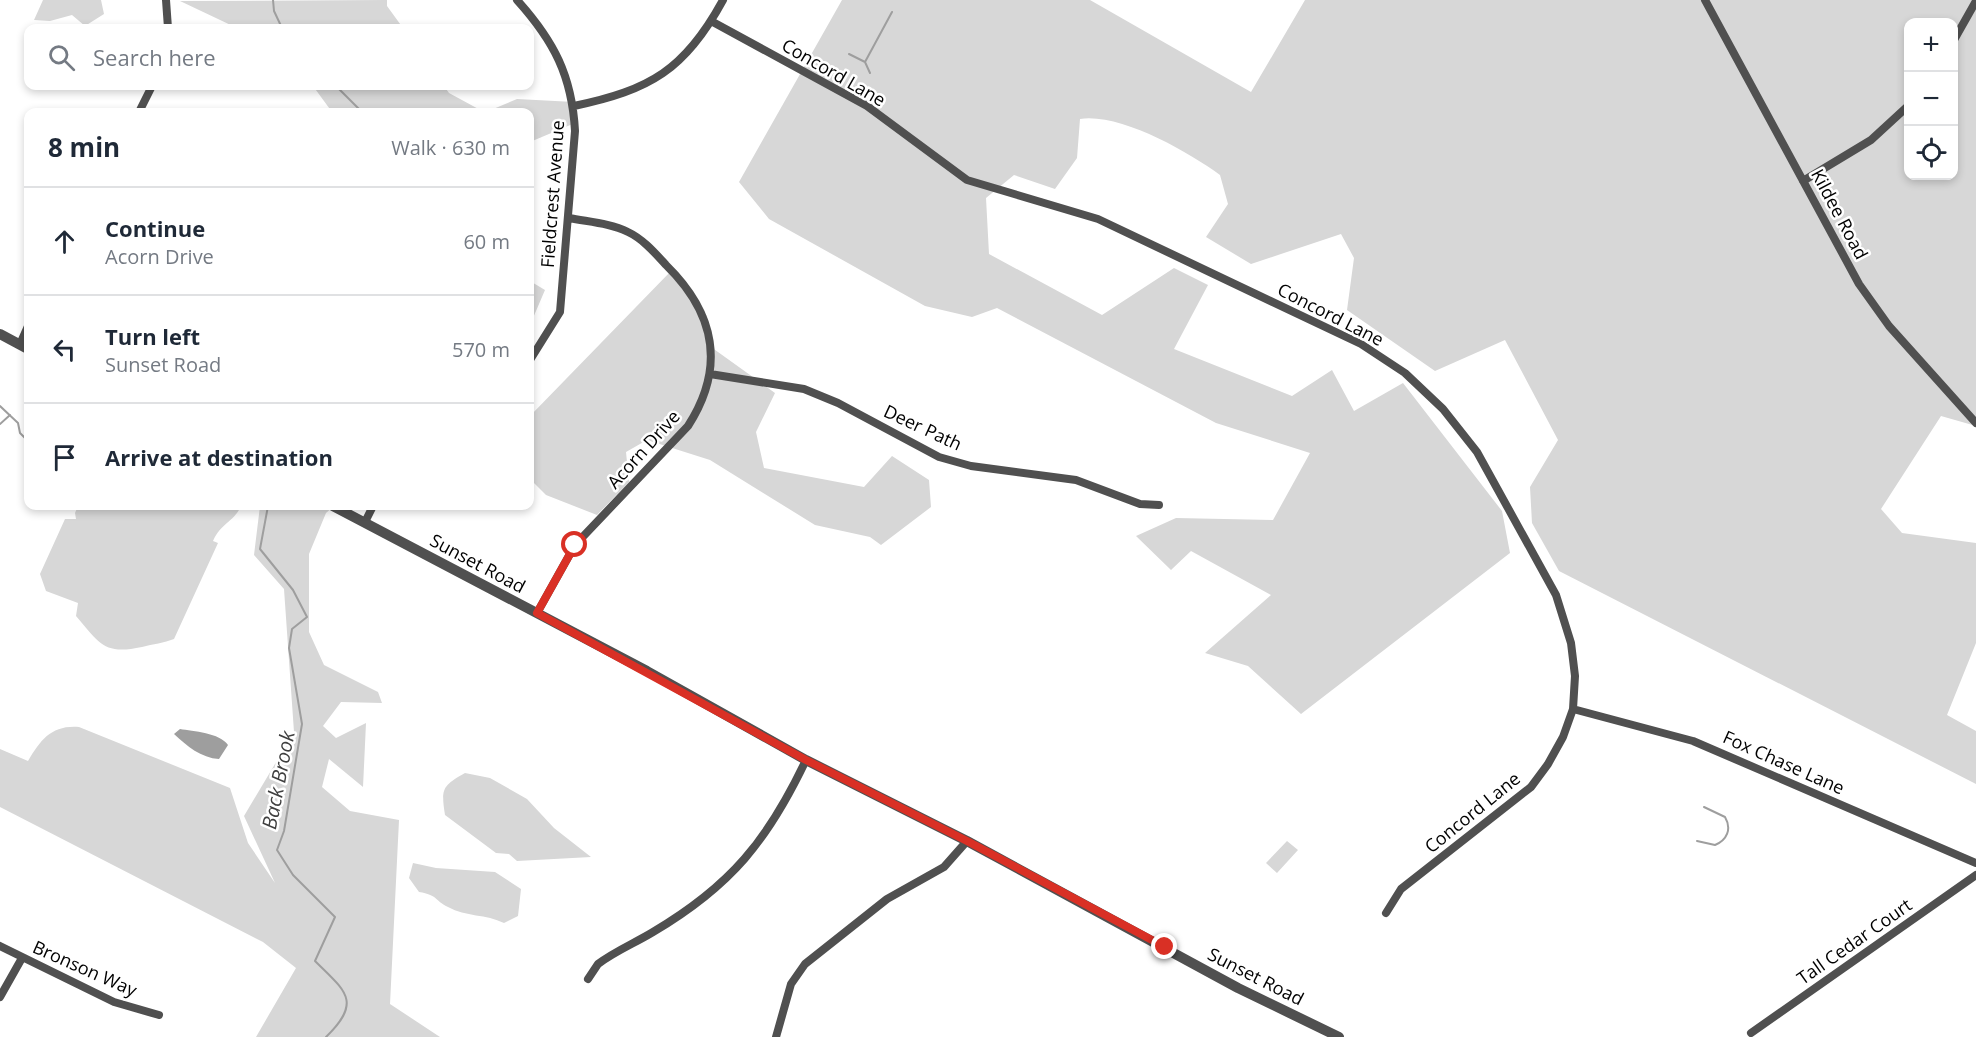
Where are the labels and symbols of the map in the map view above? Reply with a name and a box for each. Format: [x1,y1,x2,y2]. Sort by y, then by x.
street label: Concord Lane [778,33,890,111]
street label: Fieldcrest Avenue [535,119,569,269]
street label: Kildee Road [1806,165,1874,263]
street label: Concord Lane [1274,277,1388,351]
street label: Deer Path [880,398,966,456]
street label: Acorn Drive [601,405,685,493]
street label: Sunset Road [426,528,530,598]
route start [561,531,587,557]
street label: Fox Chase Lane [1720,724,1848,800]
water label: Back Brook [255,727,301,831]
street label: Concord Lane [1419,766,1525,858]
street label: Tall Cedar Court [1792,892,1916,990]
route end [1151,933,1177,959]
street label: Bronson Way [29,934,142,1002]
street label: Sunset Road [1204,942,1308,1010]

